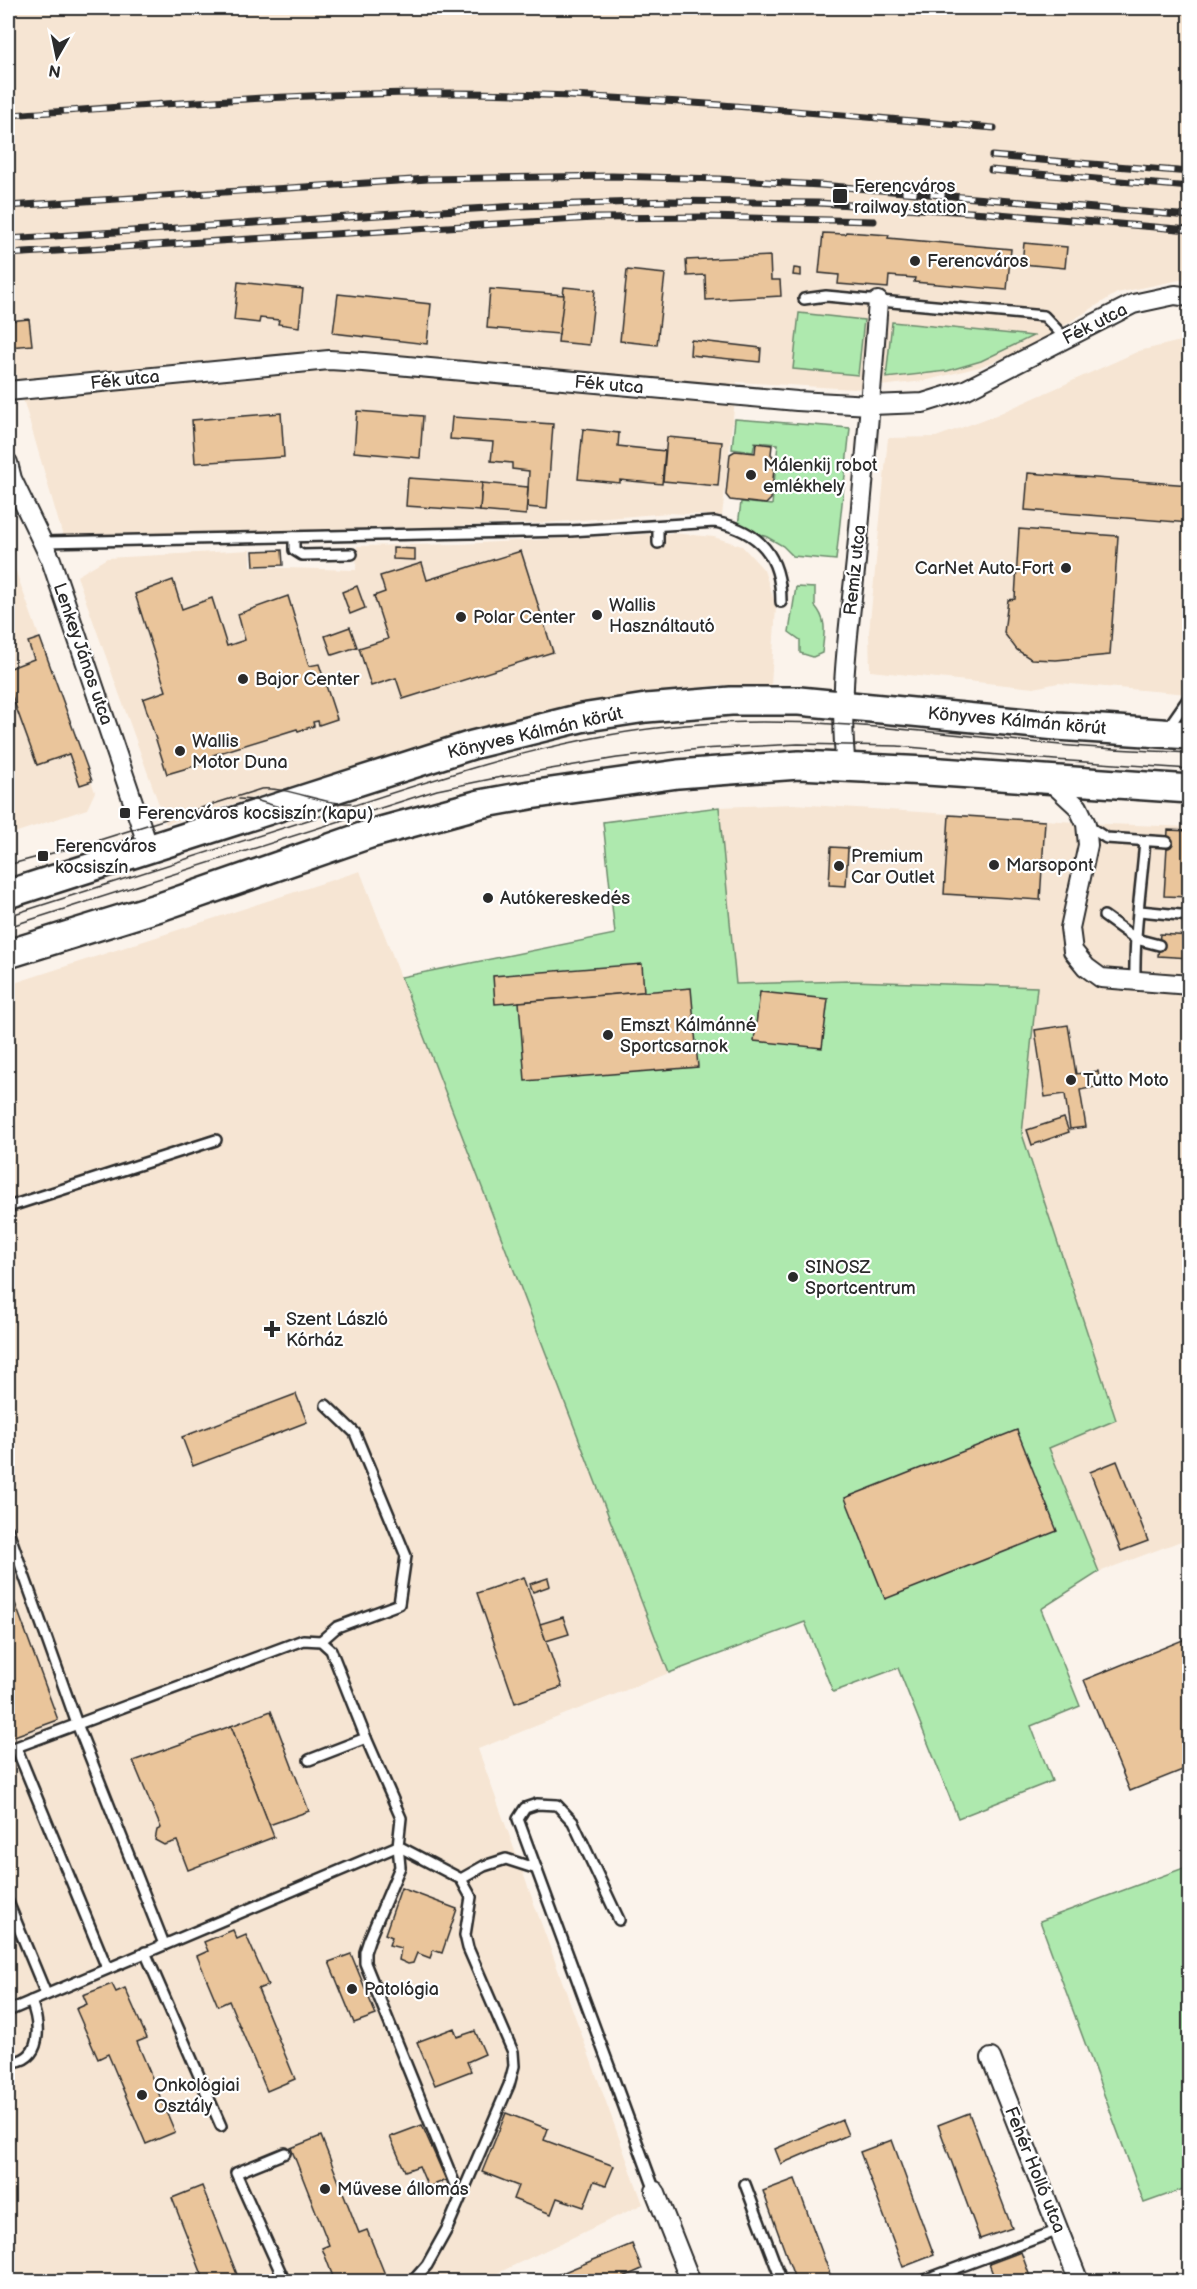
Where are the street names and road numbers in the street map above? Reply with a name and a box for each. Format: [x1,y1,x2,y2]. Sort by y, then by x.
street label: Fék utca [1059,299,1131,349]
street label: Fék utca [89,366,161,394]
street label: Fék utca [573,372,645,398]
street label: Remíz utca [840,524,870,616]
street label: Lenkey János utca [49,580,117,728]
street label: Könyves Kálmán körút [445,703,625,763]
street label: Könyves Kálmán körút [927,703,1108,739]
street label: Fehér Holló utca [1000,2104,1070,2236]

